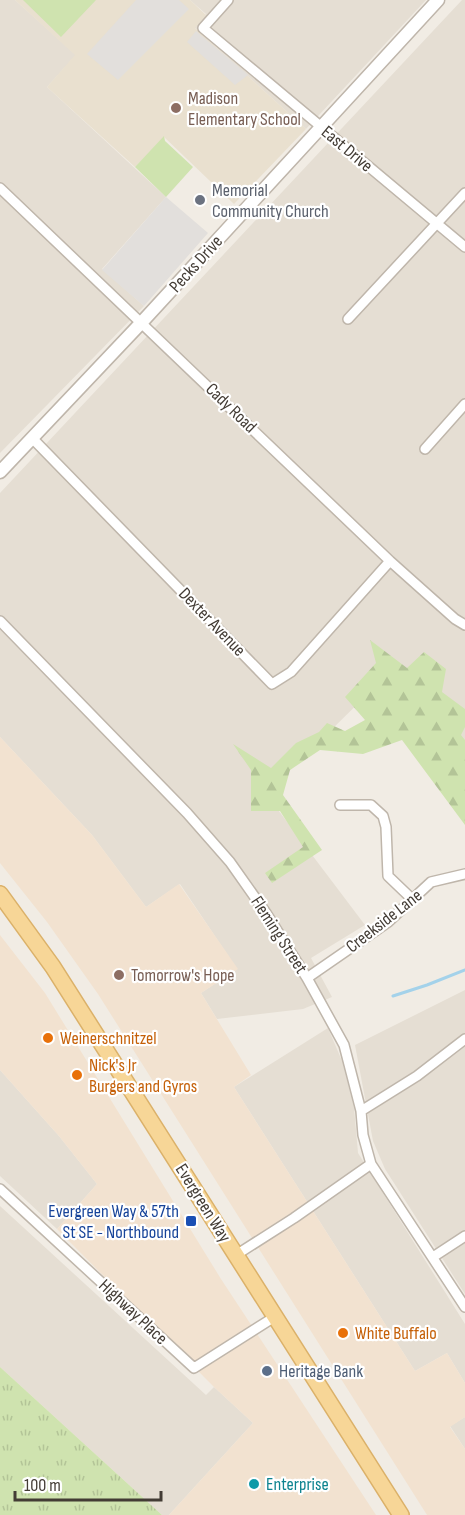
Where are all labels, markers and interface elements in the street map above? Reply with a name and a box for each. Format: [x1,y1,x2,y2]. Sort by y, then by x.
place label: Madison Elementary School [188,88,301,130]
marker: Madison Elementary School [169,101,183,115]
street label: East Drive [317,122,377,176]
place label: Memorial Community Church [212,180,329,222]
marker: Memorial Community Church [193,193,207,207]
street label: Pecks Drive [165,231,227,297]
street label: Cady Road [201,379,261,437]
street label: Dexter Avenue [174,583,250,661]
street label: Creekside Lane [342,885,426,957]
street label: Fleming Street [246,892,312,978]
place label: Tomorrow's Hope [131,965,235,986]
marker: Tomorrow's Hope [112,968,126,982]
place label: Weinerschnitzel [60,1028,157,1049]
marker: Weinerschnitzel [41,1031,55,1045]
place label: Nick's Jr Burgers and Gyros [89,1055,197,1097]
marker: Nick's Jr Burgers and Gyros [70,1068,84,1082]
street label: Evergreen Way [171,1160,235,1246]
place label: Evergreen Way & 57th St SE - Northbound [48,1201,179,1243]
marker: Evergreen Way & 57th St SE - Northbound [184,1214,198,1228]
street label: Highway Place [94,1275,172,1349]
place label: White Buffalo [355,1323,437,1344]
marker: White Buffalo [336,1326,350,1340]
place label: Heritage Bank [279,1361,363,1382]
marker: Heritage Bank [260,1364,274,1378]
scale bar [15,1464,160,1502]
place label: Enterprise [266,1474,329,1495]
text: 100 m [24,1475,61,1496]
marker: Enterprise [247,1477,261,1491]

